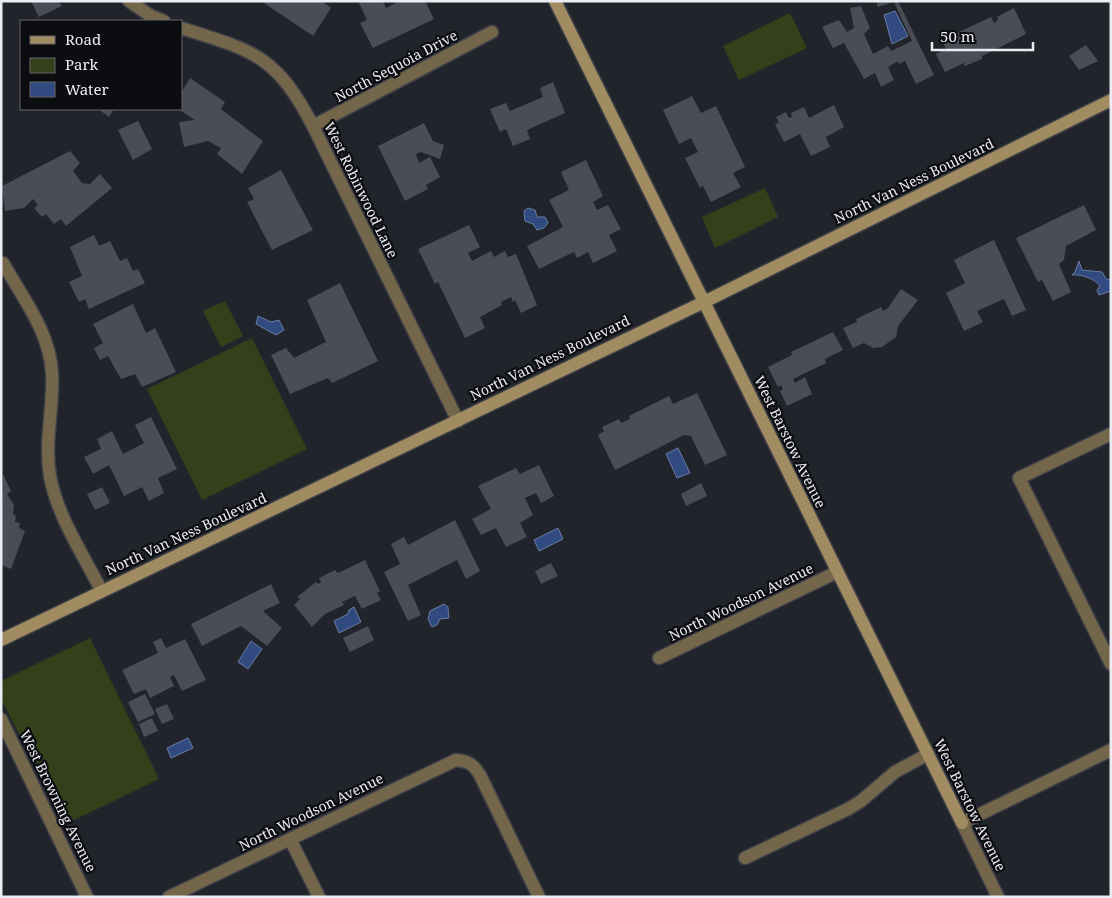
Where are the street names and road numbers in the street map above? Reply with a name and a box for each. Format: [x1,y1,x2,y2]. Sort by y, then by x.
street label: North Sequoia Drive [331,25,460,106]
street label: West Robinwood Lane [320,119,403,261]
street label: North Van Ness Boulevard [831,133,997,228]
street label: North Van Ness Boulevard [467,310,633,405]
street label: West Barstow Avenue [750,373,831,511]
street label: North Van Ness Boulevard [102,488,270,579]
street label: North Woodson Avenue [665,558,816,645]
street label: West Browning Avenue [16,727,101,875]
street label: West Barstow Avenue [930,736,1011,874]
street label: North Woodson Avenue [235,768,386,855]

